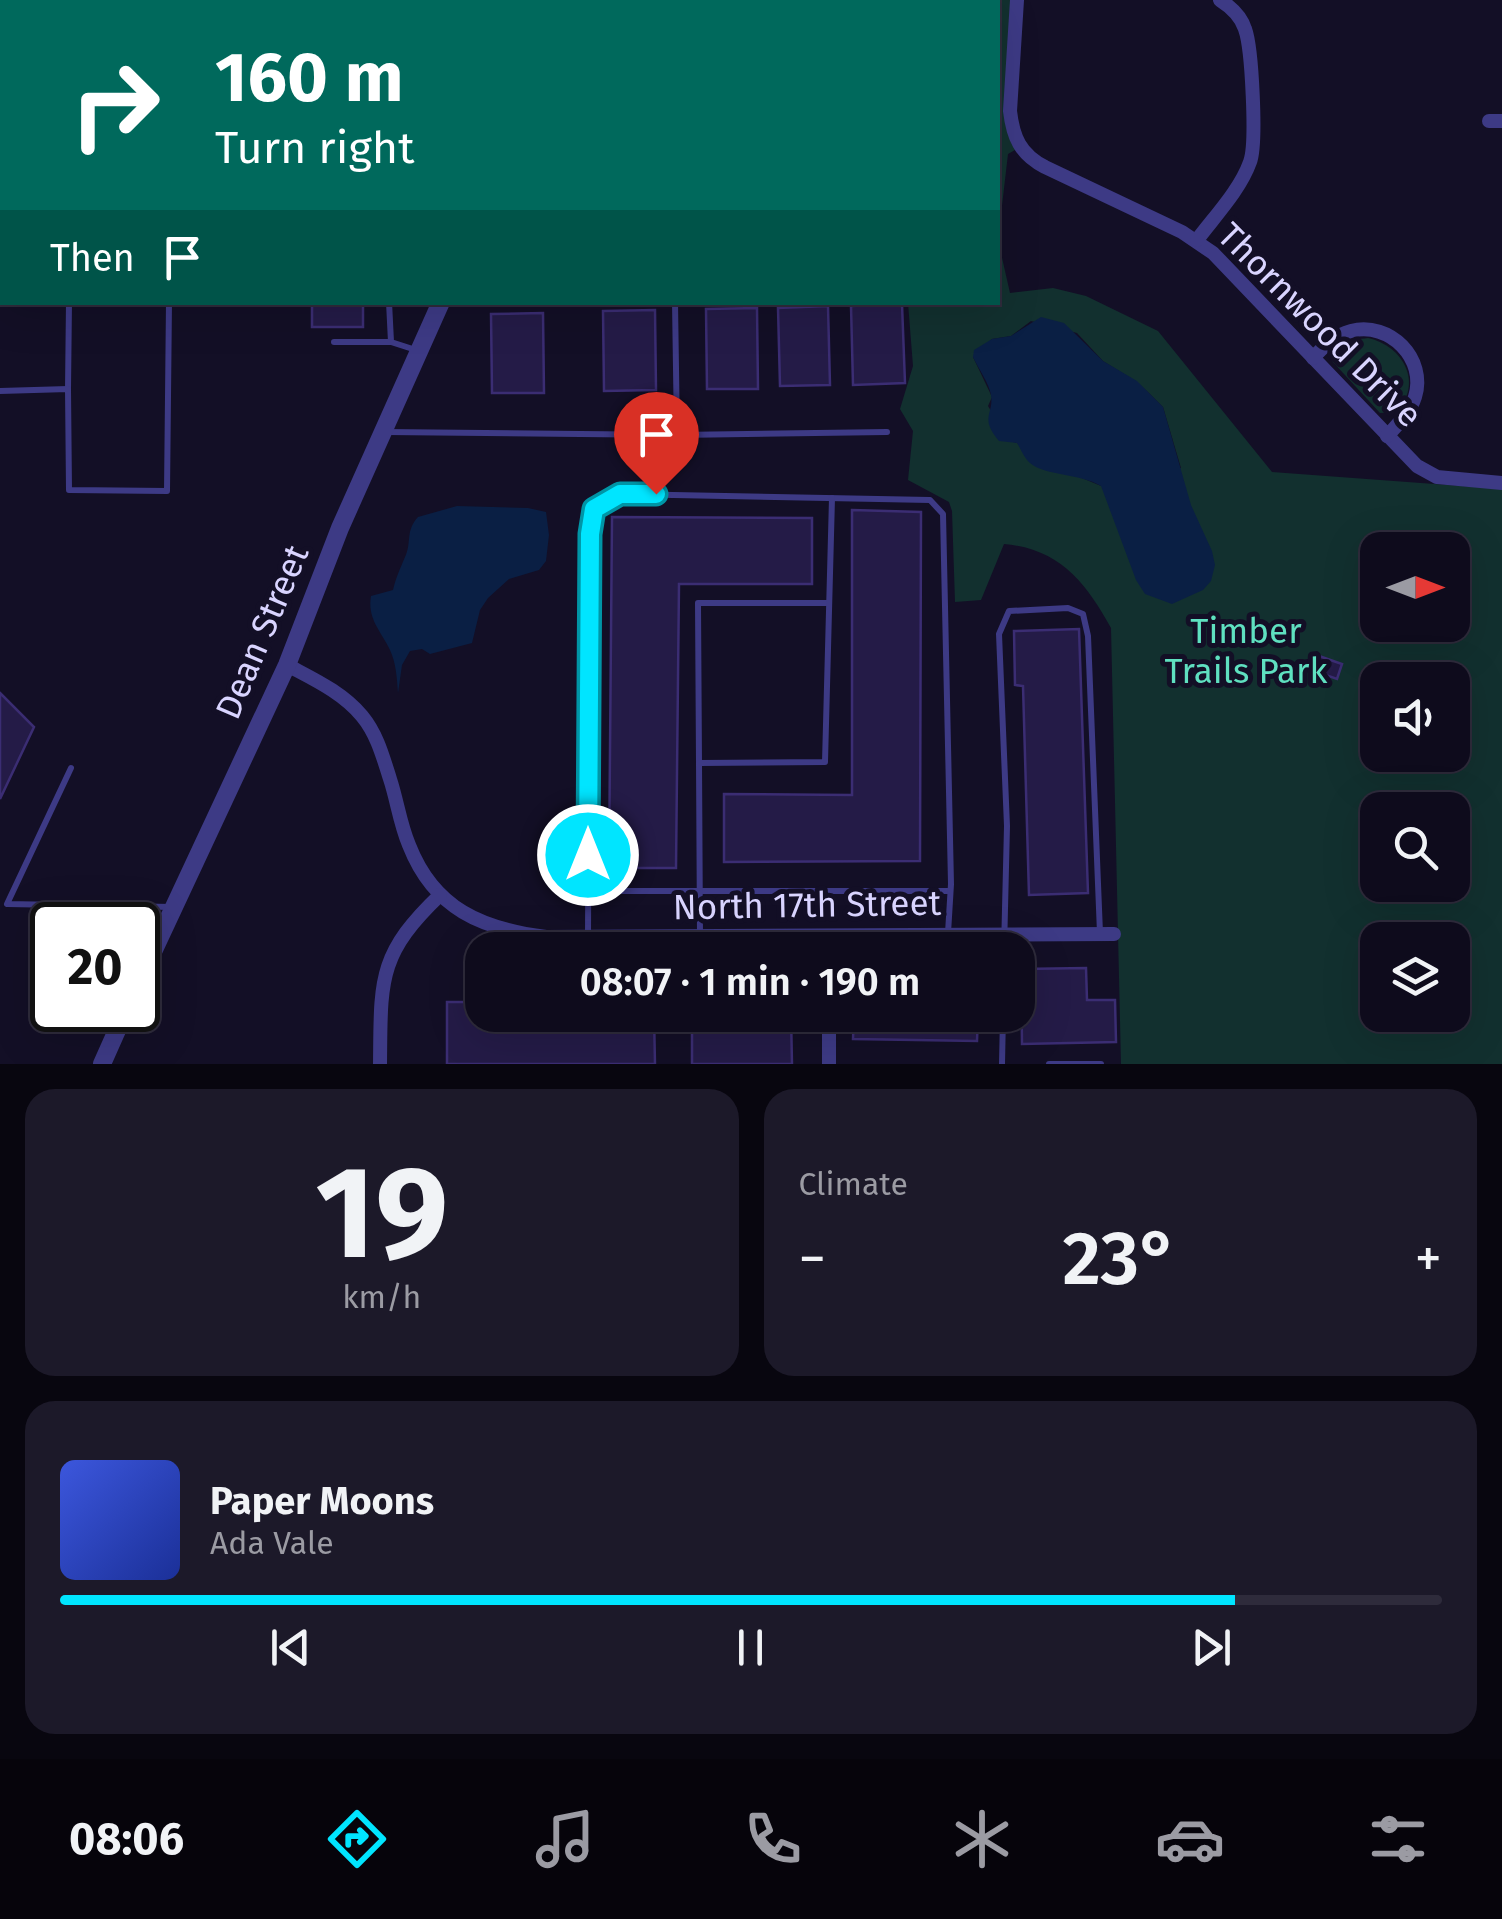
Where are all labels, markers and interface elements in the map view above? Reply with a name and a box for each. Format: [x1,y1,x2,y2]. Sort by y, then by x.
text: 160 m [215,36,404,120]
icon: right [50,40,180,170]
text: Turn right [215,121,414,175]
street label: Thornwood Drive [1209,214,1431,436]
icon: arrive [155,230,210,285]
text: Then [50,235,135,281]
pin [614,392,699,495]
icon: arrive [629,407,684,462]
north arrow [1360,532,1470,642]
map controls [1360,532,1470,1032]
street label: Dean Street [207,538,318,725]
park label: Timber Trails Park [1165,610,1328,692]
button: sound [1360,662,1470,772]
button: search [1360,792,1470,902]
position arrow [536,803,640,907]
street label: North 17th Street [672,882,942,928]
speed limit sign: 20 [30,902,160,1032]
button: layers [1360,922,1470,1032]
text: 08:07 · 1 min · 190 m [580,959,920,1005]
text: 19 [315,1135,448,1291]
text: Climate [799,1165,908,1203]
text: 23° [1062,1214,1178,1304]
text: − [799,1226,826,1292]
text: + [1415,1226,1442,1292]
text: km/h [342,1278,421,1316]
text: Paper Moons [210,1478,434,1524]
text: Ada Vale [210,1524,334,1562]
icon: previous [263,1620,318,1675]
icon: pause [723,1620,778,1675]
icon: next [1184,1620,1239,1675]
icon: directions [322,1804,392,1874]
icon: music [530,1804,600,1874]
icon: phone [738,1804,808,1874]
icon: climate [947,1804,1017,1874]
icon: car [1155,1804,1225,1874]
icon: filters [1363,1804,1433,1874]
text: 08:06 [69,1812,184,1866]

